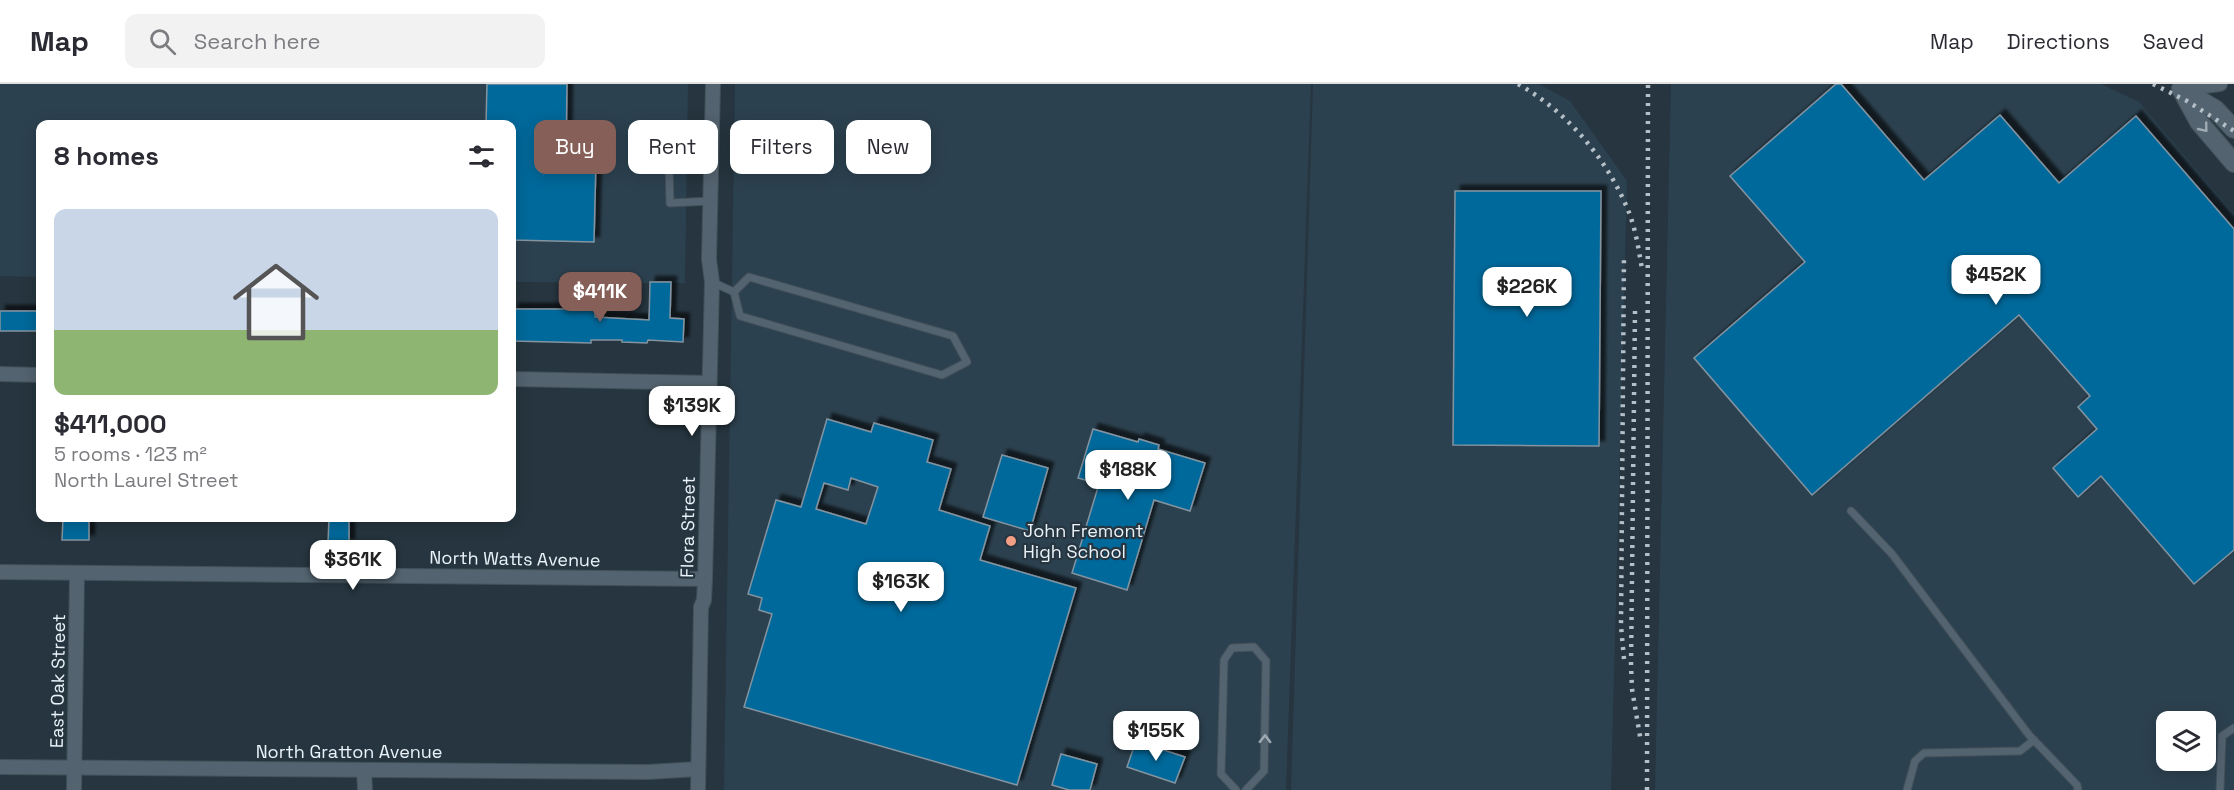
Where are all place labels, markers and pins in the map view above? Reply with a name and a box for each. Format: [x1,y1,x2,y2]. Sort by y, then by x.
pin: $452K [1954,255,2038,306]
pin: $226K [1485,267,1569,318]
pin: $411K [558,272,642,323]
pin: $139K [650,386,734,437]
pin: $188K [1086,450,1170,501]
place label: John Fremont High School [1023,519,1144,563]
marker: John Fremont High School [1004,534,1018,548]
pin: $361K [311,540,395,591]
pin: $163K [859,562,943,613]
pin: $155K [1114,711,1198,762]

